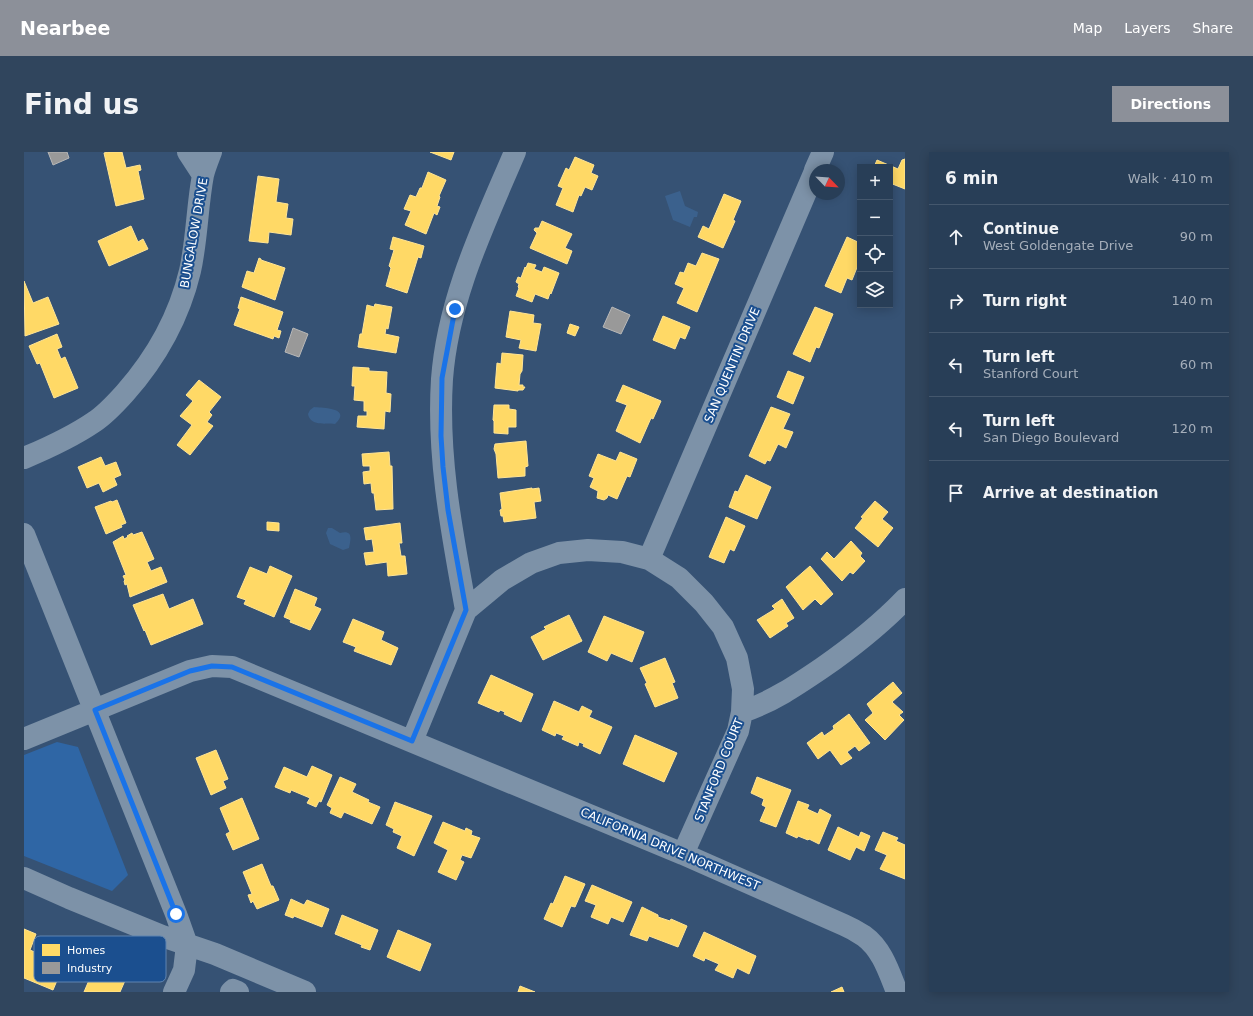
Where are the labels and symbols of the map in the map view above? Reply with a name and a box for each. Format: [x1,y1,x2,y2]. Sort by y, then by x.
north arrow [809,164,845,200]
street label: BUNGALOW DRIVE [177,177,211,289]
route end [446,300,464,318]
street label: SAN QUENTIN DRIVE [701,305,763,425]
street label: STANFORD COURT [692,716,746,824]
street label: CALIFORNIA DRIVE NORTHWEST [578,805,762,893]
route start [167,905,185,923]
legend [34,936,166,982]
text: Homes [67,944,105,957]
text: Industry [67,962,113,975]

